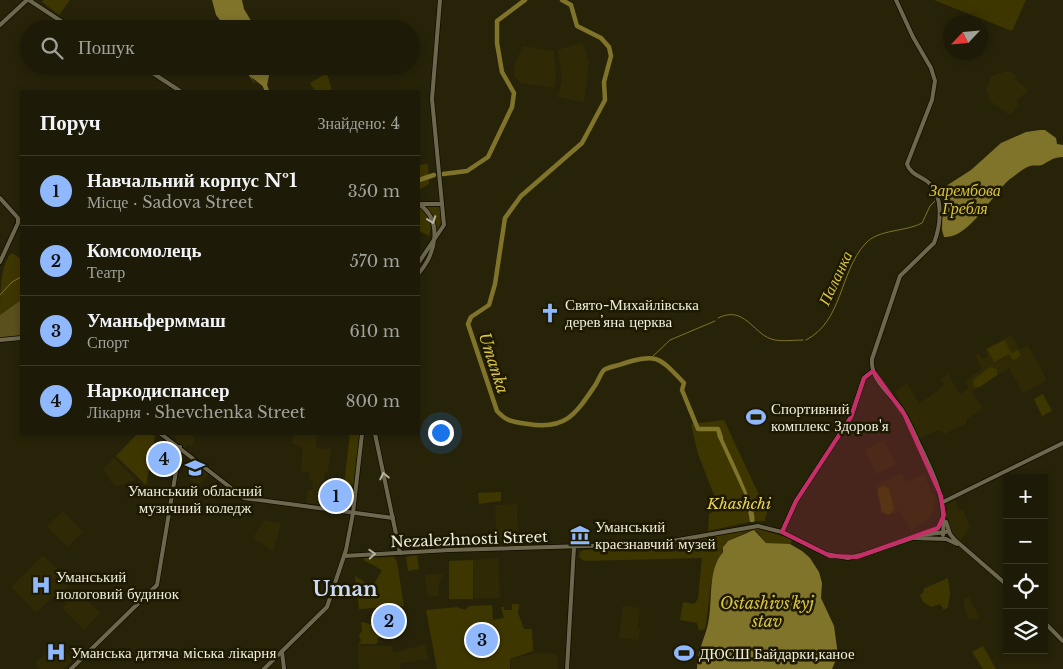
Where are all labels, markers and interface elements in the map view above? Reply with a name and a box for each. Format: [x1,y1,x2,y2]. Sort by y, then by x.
north arrow [943,15,988,60]
search box [20,20,420,75]
icon: search [38,34,66,62]
text: Пошук [78,36,135,59]
text: Поруч [40,110,101,136]
text: Знайдено: 4 [317,113,400,133]
text: Навчальний корпус №1 [87,169,297,192]
water label: Зарембова Гребля [929,180,1001,218]
text: 1 [53,181,59,201]
text: 350 m [348,181,400,201]
text: Місце · Sadova Street [87,192,253,212]
one-way arrow [426,215,436,224]
text: Комсомолець [87,239,202,262]
water label: Паланка [813,248,856,309]
text: 2 [51,251,61,271]
text: 570 m [350,251,400,271]
text: Театр [87,262,125,282]
place label: Свято-Михайлівська деревʼяна церква [565,295,699,331]
church icon: Свято-Михайлівська деревʼяна церква [539,302,561,324]
text: Уманьферммаш [87,309,226,332]
text: 3 [51,321,61,341]
text: 610 m [349,321,400,341]
water label: Umanka [475,330,513,396]
text: Спорт [87,332,129,352]
text: Наркодиспансер [87,379,230,402]
text: 4 [51,391,61,411]
text: 800 m [346,391,400,411]
place label: Спортивний комплекс Здоров'я [771,399,889,435]
text: Лікарня · Shevchenka Street [87,402,305,422]
sports icon: Спортивний комплекс Здоров'я [745,406,767,428]
your location [428,420,454,446]
pin: 4 [148,440,180,478]
school or university icon: Уманський обласний музичний коледж [184,457,206,479]
one-way arrow [379,472,389,480]
map controls [1003,474,1048,654]
button: + [1003,474,1048,519]
pin: 1 [320,477,352,515]
place label: Уманський обласний музичний коледж [128,481,262,517]
park label: Khashchi [706,494,772,513]
place label: Уманський краєзнавчий музей [595,517,716,553]
button: − [1003,519,1048,564]
museum icon: Уманський краєзнавчий музей [569,524,591,546]
street label: Nezalezhnosti Street [390,527,548,551]
one-way arrow [368,549,376,560]
button: locate [1003,564,1048,609]
place label: Уманський пологовий будинок [56,567,180,603]
hospital icon: Уманський пологовий будинок [30,574,52,596]
district label: Uman [312,577,378,601]
water label: Ostashivs'kyj stav [720,593,814,631]
pin: 2 [373,602,405,640]
button: layers [1003,609,1048,654]
pin: 3 [466,621,498,659]
hospital icon: Уманська дитяча міська лікарня [45,641,67,663]
sports icon: ДЮСШ Байдарки,каное [673,642,695,664]
place label: Уманська дитяча міська лікарня [71,643,276,662]
place label: ДЮСШ Байдарки,каное [699,644,855,663]

